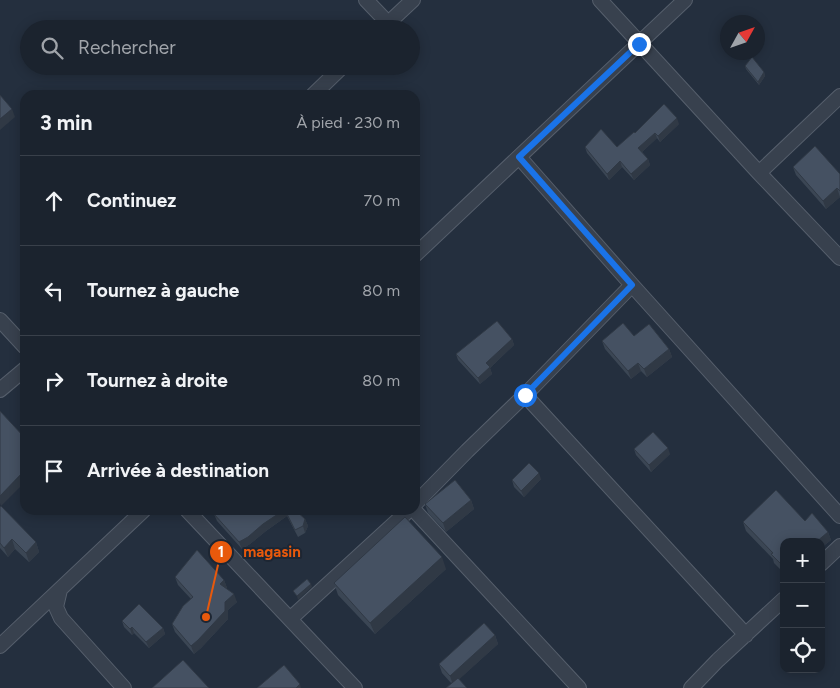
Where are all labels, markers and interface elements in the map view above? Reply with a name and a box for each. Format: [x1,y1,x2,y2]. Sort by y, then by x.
north arrow [720,15,765,60]
search box [20,20,420,75]
route end [628,33,651,56]
icon: search [38,34,66,62]
text: Rechercher [78,36,176,59]
text: 3 min [40,110,92,135]
text: À pied · 230 m [296,113,400,132]
icon: ahead [40,187,68,215]
text: Continuez [87,189,176,212]
text: 70 m [364,191,400,210]
icon: left [40,277,68,305]
text: Tournez à gauche [87,279,239,302]
text: 80 m [362,281,400,300]
icon: right [40,367,68,395]
text: Tournez à droite [87,369,228,392]
text: 80 m [362,371,400,390]
route start [514,384,537,407]
icon: arrive [40,457,68,485]
text: Arrivée à destination [87,459,269,482]
callout: magasin [208,537,311,567]
map controls [780,538,825,673]
button: + [780,538,825,583]
text: 1 [218,543,224,561]
text: magasin [243,543,301,561]
button: − [780,583,825,628]
button: locate [780,628,825,673]

